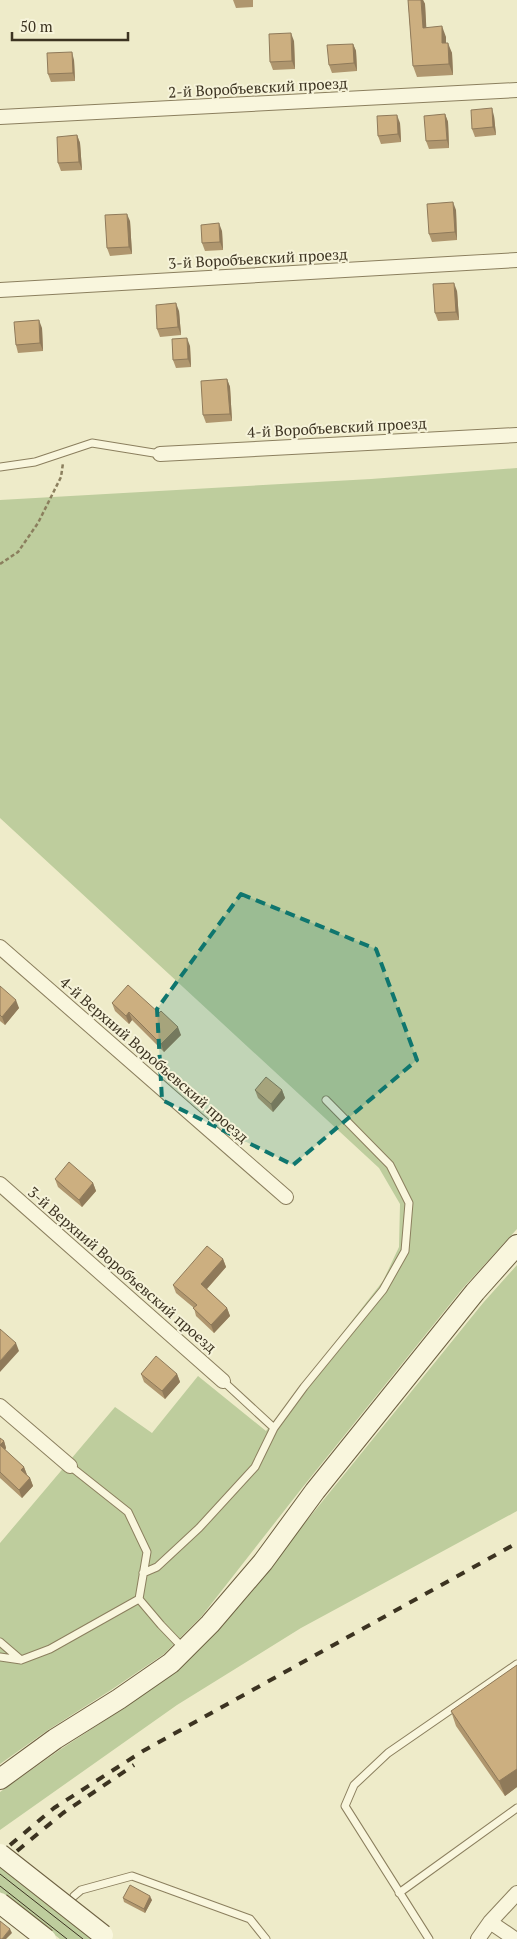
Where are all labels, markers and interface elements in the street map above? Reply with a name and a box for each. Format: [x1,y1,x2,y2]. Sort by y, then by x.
scale bar [12,10,129,42]
text: 50 m [20,16,53,36]
street label: 2-й Воробъевский проезд [168,72,349,102]
street label: 3-й Воробъевский проезд [168,243,349,273]
street label: 4-й Воробъевский проезд [247,412,428,442]
street label: 4-й Верхний Воробъевский проезд [56,972,253,1147]
street label: 3-й Верхний Воробъевский проезд [24,1182,221,1357]

